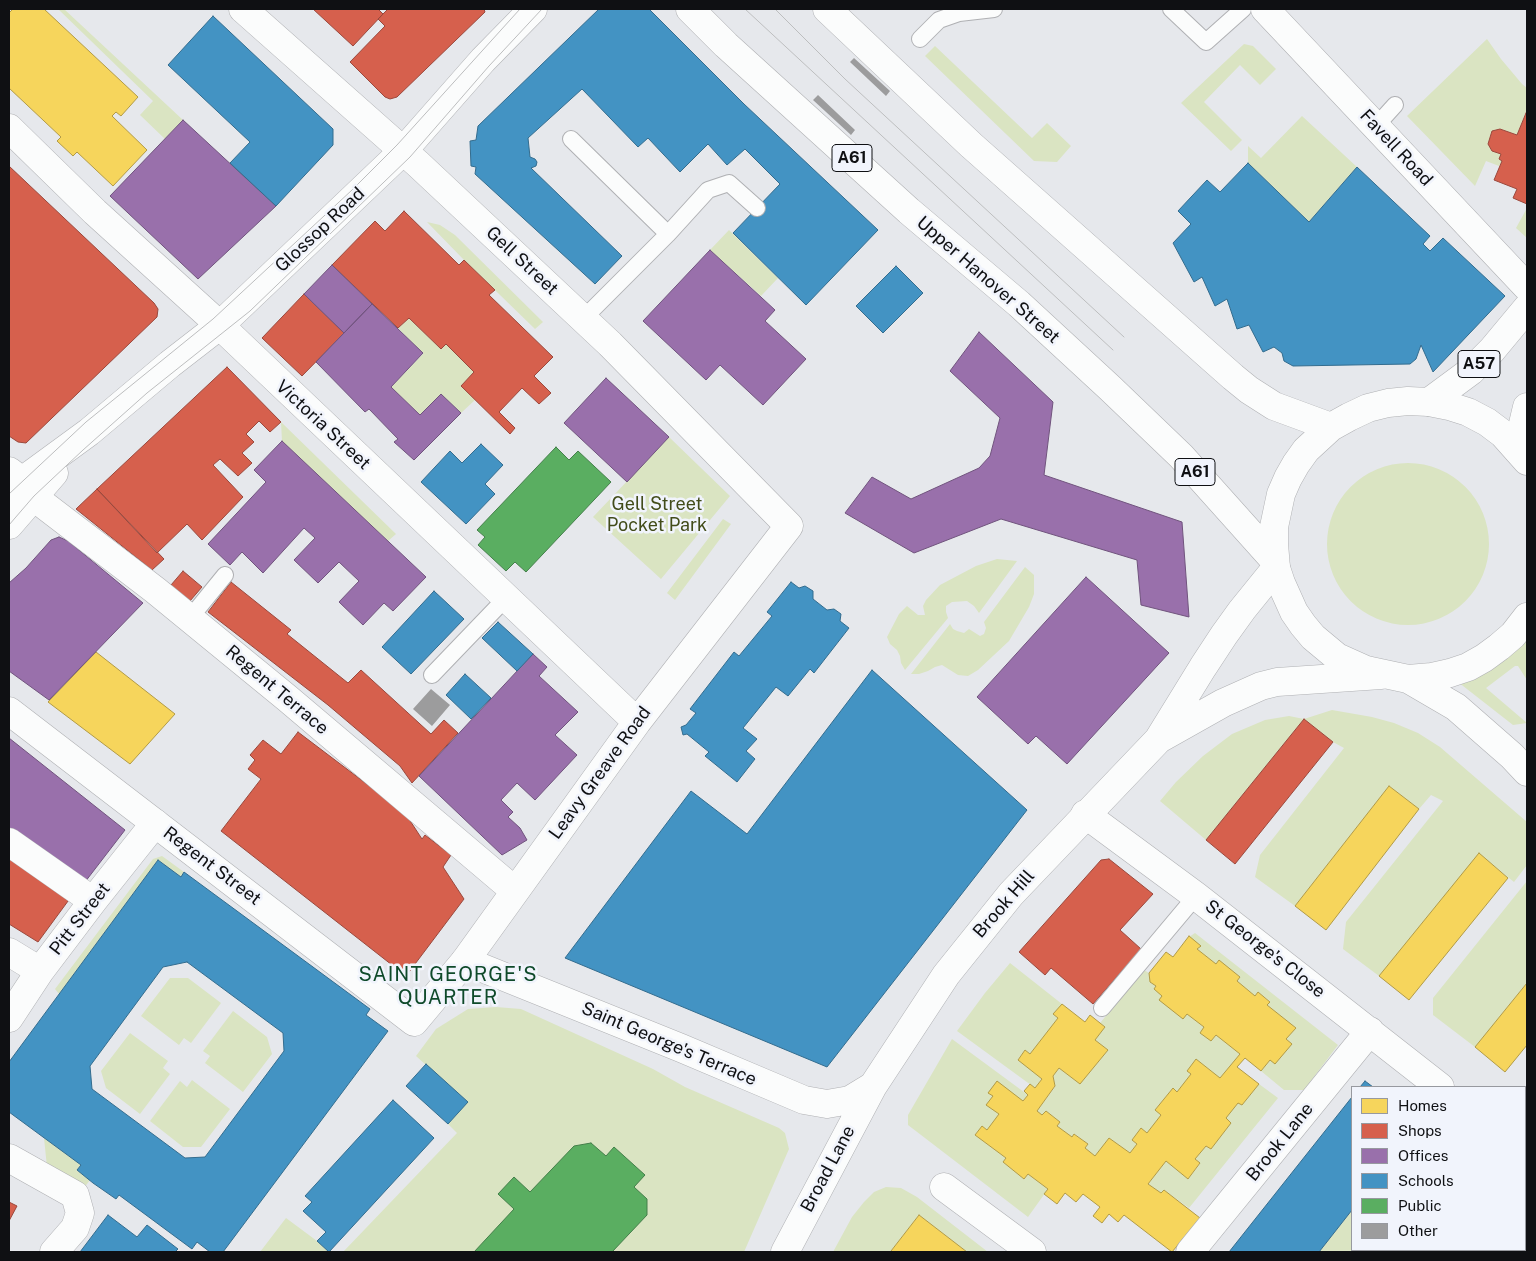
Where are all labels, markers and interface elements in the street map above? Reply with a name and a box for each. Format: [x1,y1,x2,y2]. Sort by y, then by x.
street label: Favell Road [1355,105,1437,191]
road number: A61 [832,144,872,172]
street label: Glossop Road [271,183,369,277]
street label: Upper Hanover Street [912,212,1064,348]
street label: Gell Street [481,222,563,300]
road number: A57 [1458,350,1500,378]
street label: Victoria Street [271,376,375,474]
road number: A61 [1175,458,1215,486]
park label: Gell Street Pocket Park [607,493,707,536]
street label: Regent Terrace [221,641,333,739]
street label: Leavy Greave Road [545,702,655,844]
street label: Regent Street [159,822,265,910]
street label: Brook Hill [969,866,1039,942]
street label: Pitt Street [45,878,115,960]
street label: St George's Close [1201,895,1329,1003]
district label: SAINT GEORGE'S QUARTER [357,963,539,1010]
street label: Saint George's Terrace [578,997,760,1091]
legend [1351,1086,1526,1251]
text: Homes [1398,1097,1447,1114]
street label: Brook Lane [1242,1099,1318,1185]
street label: Broad Lane [796,1122,860,1216]
text: Shops [1398,1122,1442,1139]
text: Offices [1398,1147,1448,1164]
text: Schools [1398,1172,1454,1189]
text: Public [1398,1197,1442,1214]
text: Other [1398,1222,1438,1239]

